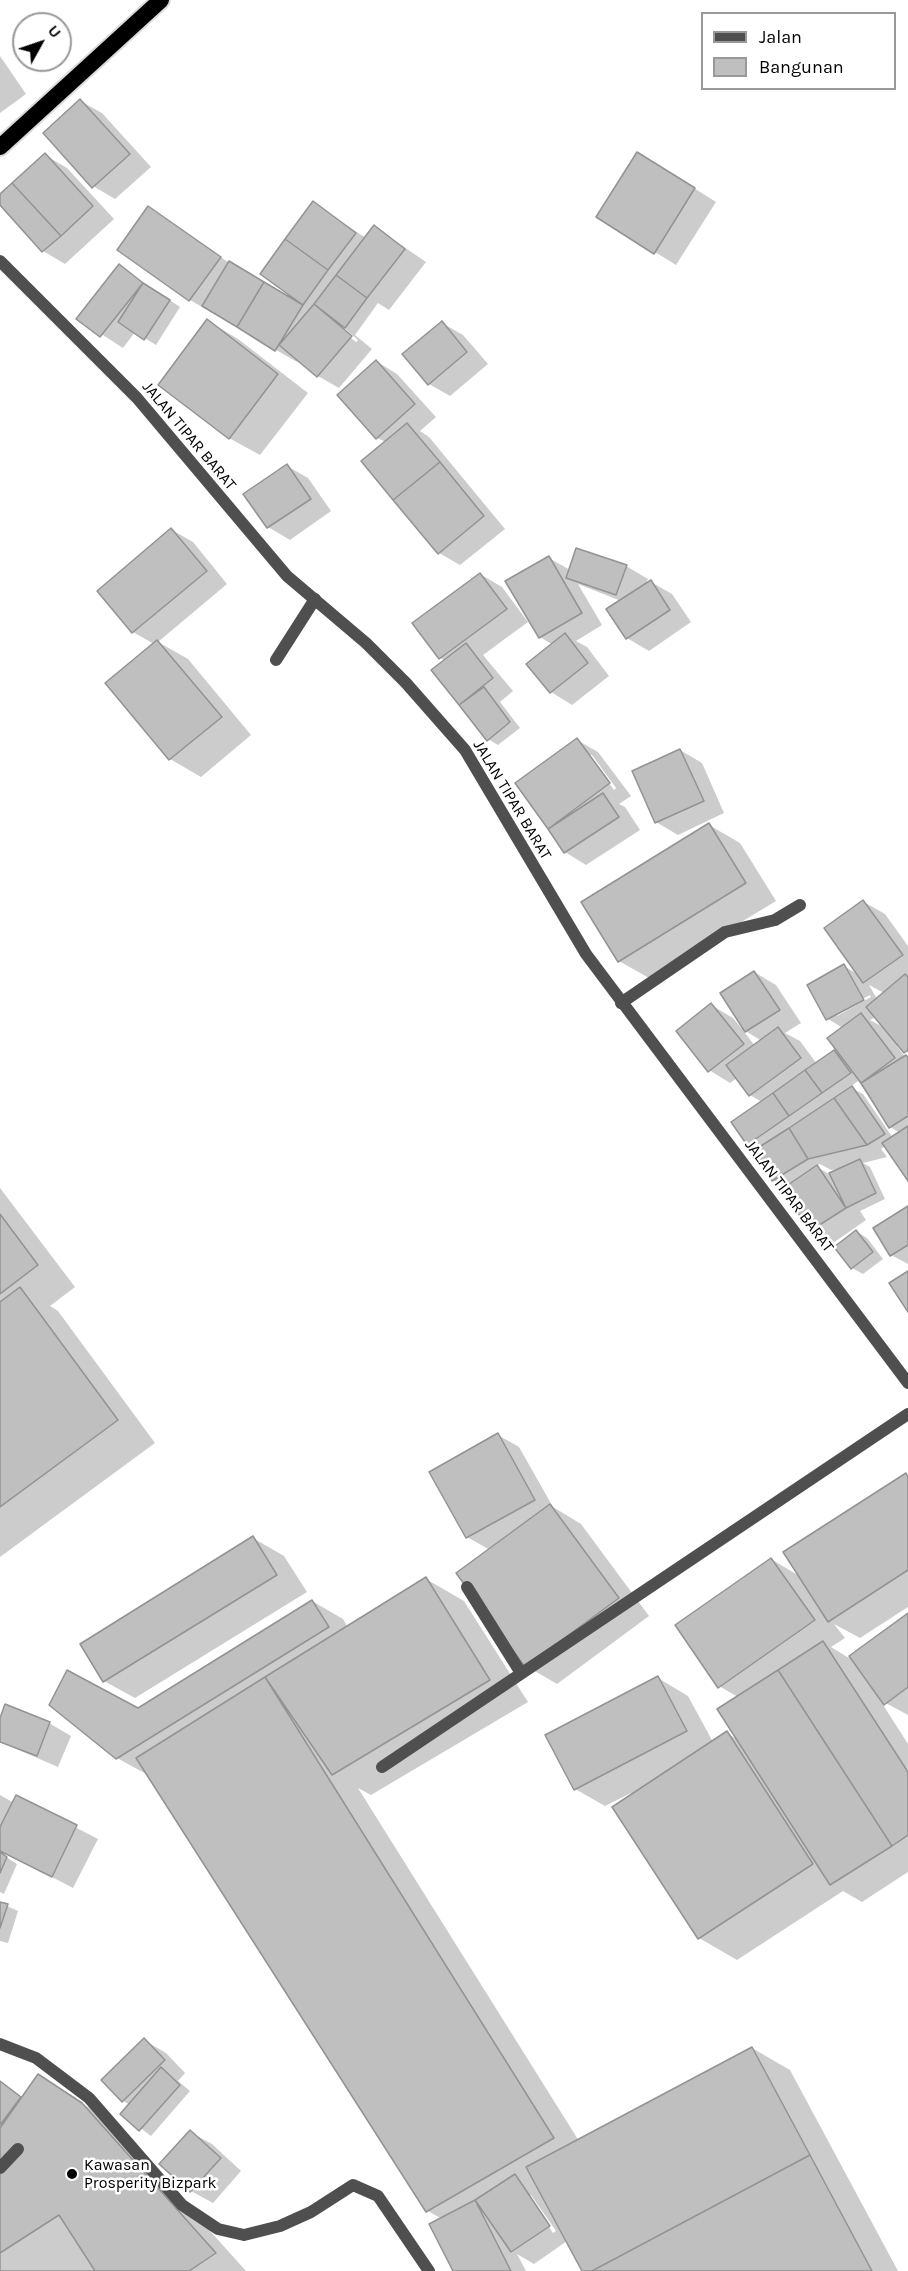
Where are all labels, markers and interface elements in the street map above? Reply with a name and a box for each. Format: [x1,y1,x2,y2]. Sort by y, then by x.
north arrow [12,12,72,72]
legend [701,12,896,90]
text: U [44,21,65,42]
text: Jalan [759,26,802,48]
text: Bangunan [759,56,844,78]
street label: JALAN TIPAR BARAT [138,378,240,494]
street label: JALAN TIPAR BARAT [469,737,555,863]
street label: JALAN TIPAR BARAT [740,1136,838,1256]
place label: Kawasan Prosperity Bizpark [84,2155,216,2193]
marker: Kawasan Prosperity Bizpark [65,2167,79,2181]

